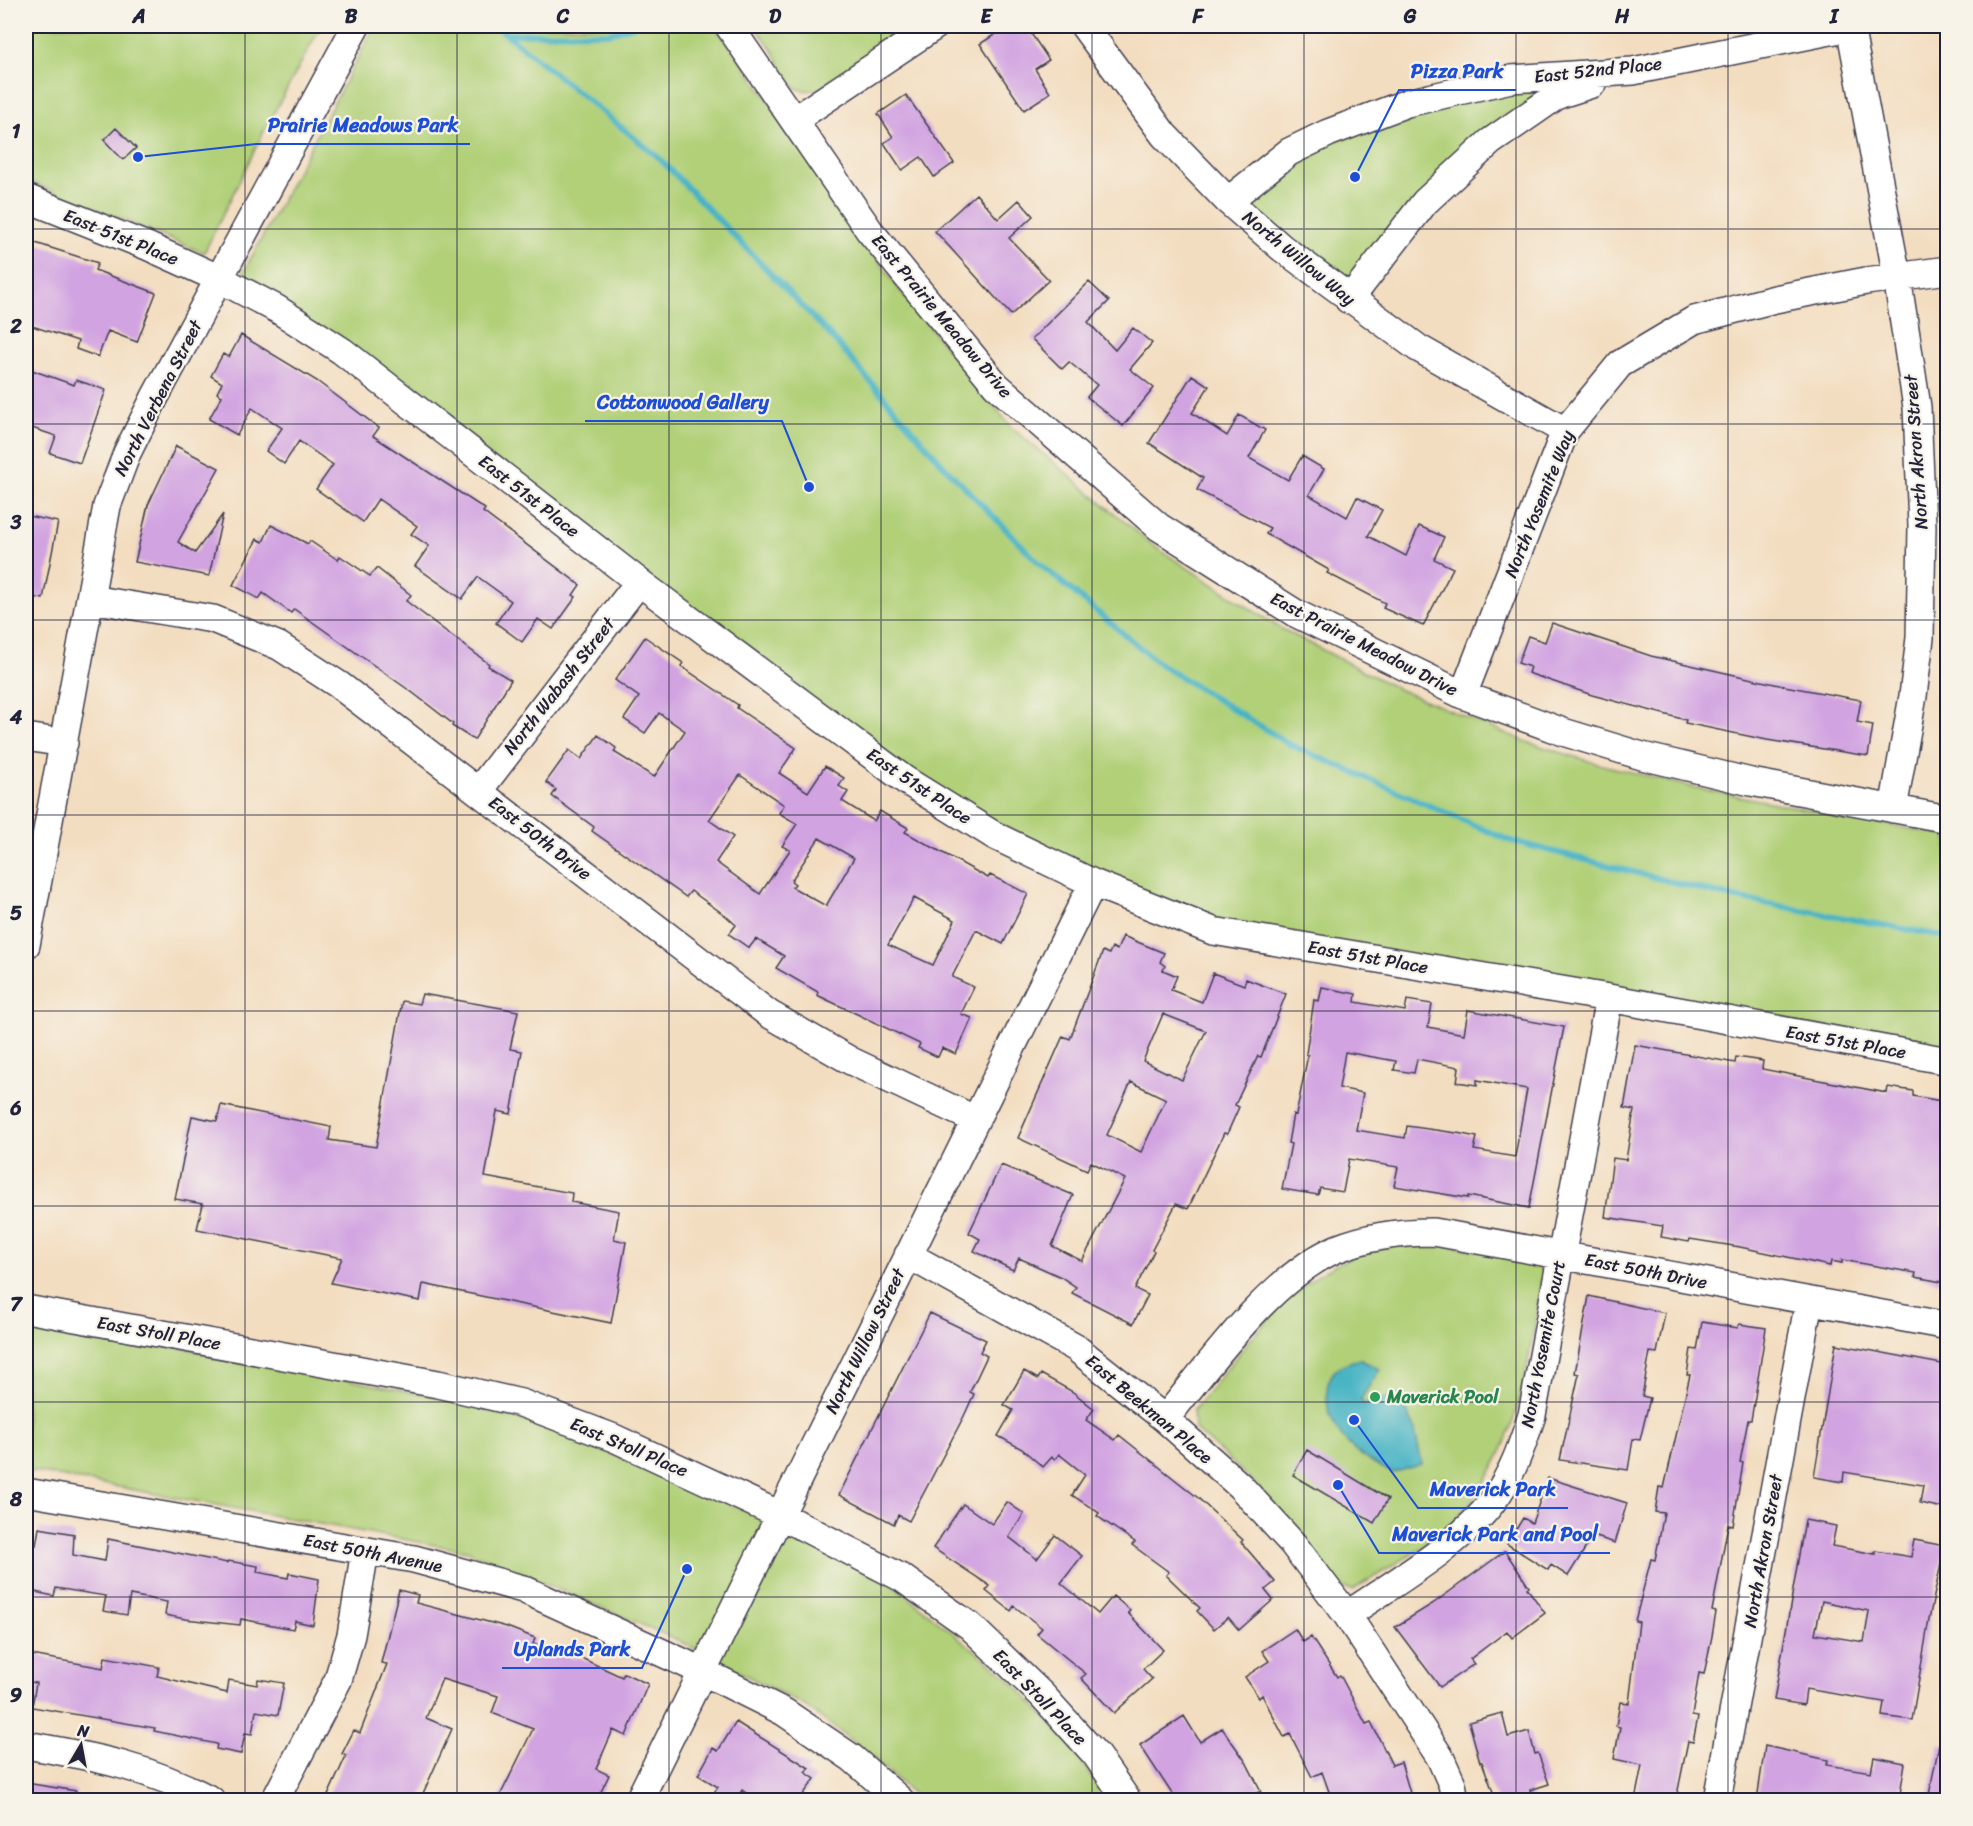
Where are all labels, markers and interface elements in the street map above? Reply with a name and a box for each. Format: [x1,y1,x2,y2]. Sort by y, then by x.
text: A [131,0,146,34]
text: B [345,0,358,34]
text: C [556,0,570,34]
text: D [769,0,782,34]
text: E [980,0,993,34]
text: F [1192,0,1205,34]
text: G [1403,0,1417,34]
text: H [1614,0,1630,34]
text: I [1829,0,1840,34]
street label: East 52nd Place [1532,47,1664,93]
callout: Pizza Park [1399,52,1516,90]
text: Pizza Park [1411,54,1505,89]
callout: Prairie Meadows Park [256,106,470,144]
text: Prairie Meadows Park [268,108,459,143]
text: 1 [12,114,21,149]
street label: East 51st Place [59,199,183,275]
street label: North Willow Way [1235,202,1363,314]
street label: East Prairie Meadow Drive [863,226,1021,406]
text: 2 [9,309,22,344]
street label: North Verbena Street [105,314,212,482]
street label: North Akron Street [1895,373,1937,530]
callout: Cottonwood Gallery [585,383,782,421]
text: Cottonwood Gallery [596,385,770,420]
street label: North Yosemite Way [1495,425,1584,583]
street label: East 51st Place [471,446,587,546]
text: 3 [10,505,22,540]
street label: East Prairie Meadow Drive [1264,583,1464,705]
street label: North Wabash Street [495,609,624,762]
text: 4 [9,700,23,735]
street label: East 51st Place [860,739,978,833]
street label: East 50th Drive [481,787,599,889]
text: 5 [10,896,22,931]
street label: East 51st Place [1305,931,1431,983]
street label: East 51st Place [1783,1016,1909,1068]
text: 6 [9,1091,22,1126]
street label: East 50th Drive [1582,1243,1710,1299]
street label: North Yosemite Court [1511,1257,1575,1430]
street label: North Willow Street [816,1262,914,1419]
text: 7 [10,1287,23,1322]
street label: East Stoll Place [94,1306,224,1360]
street label: East Beekman Place [1078,1346,1220,1472]
place label: Maverick Pool [1386,1381,1499,1413]
marker: Maverick Pool [1368,1390,1382,1404]
street label: East Stoll Place [565,1408,693,1486]
callout: Maverick Park [1418,1470,1568,1508]
street label: North Akron Street [1734,1471,1792,1630]
text: Maverick Park [1429,1472,1557,1507]
text: 8 [9,1482,23,1517]
callout: Maverick Park and Pool [1379,1515,1610,1553]
text: Maverick Park and Pool [1391,1517,1599,1552]
street label: East 50th Avenue [301,1524,446,1582]
callout: Uplands Park [502,1630,642,1668]
text: Uplands Park [514,1632,632,1667]
street label: East Stoll Place [985,1641,1095,1753]
text: 9 [10,1678,22,1713]
north arrow [51,1715,111,1775]
text: N [75,1715,92,1746]

